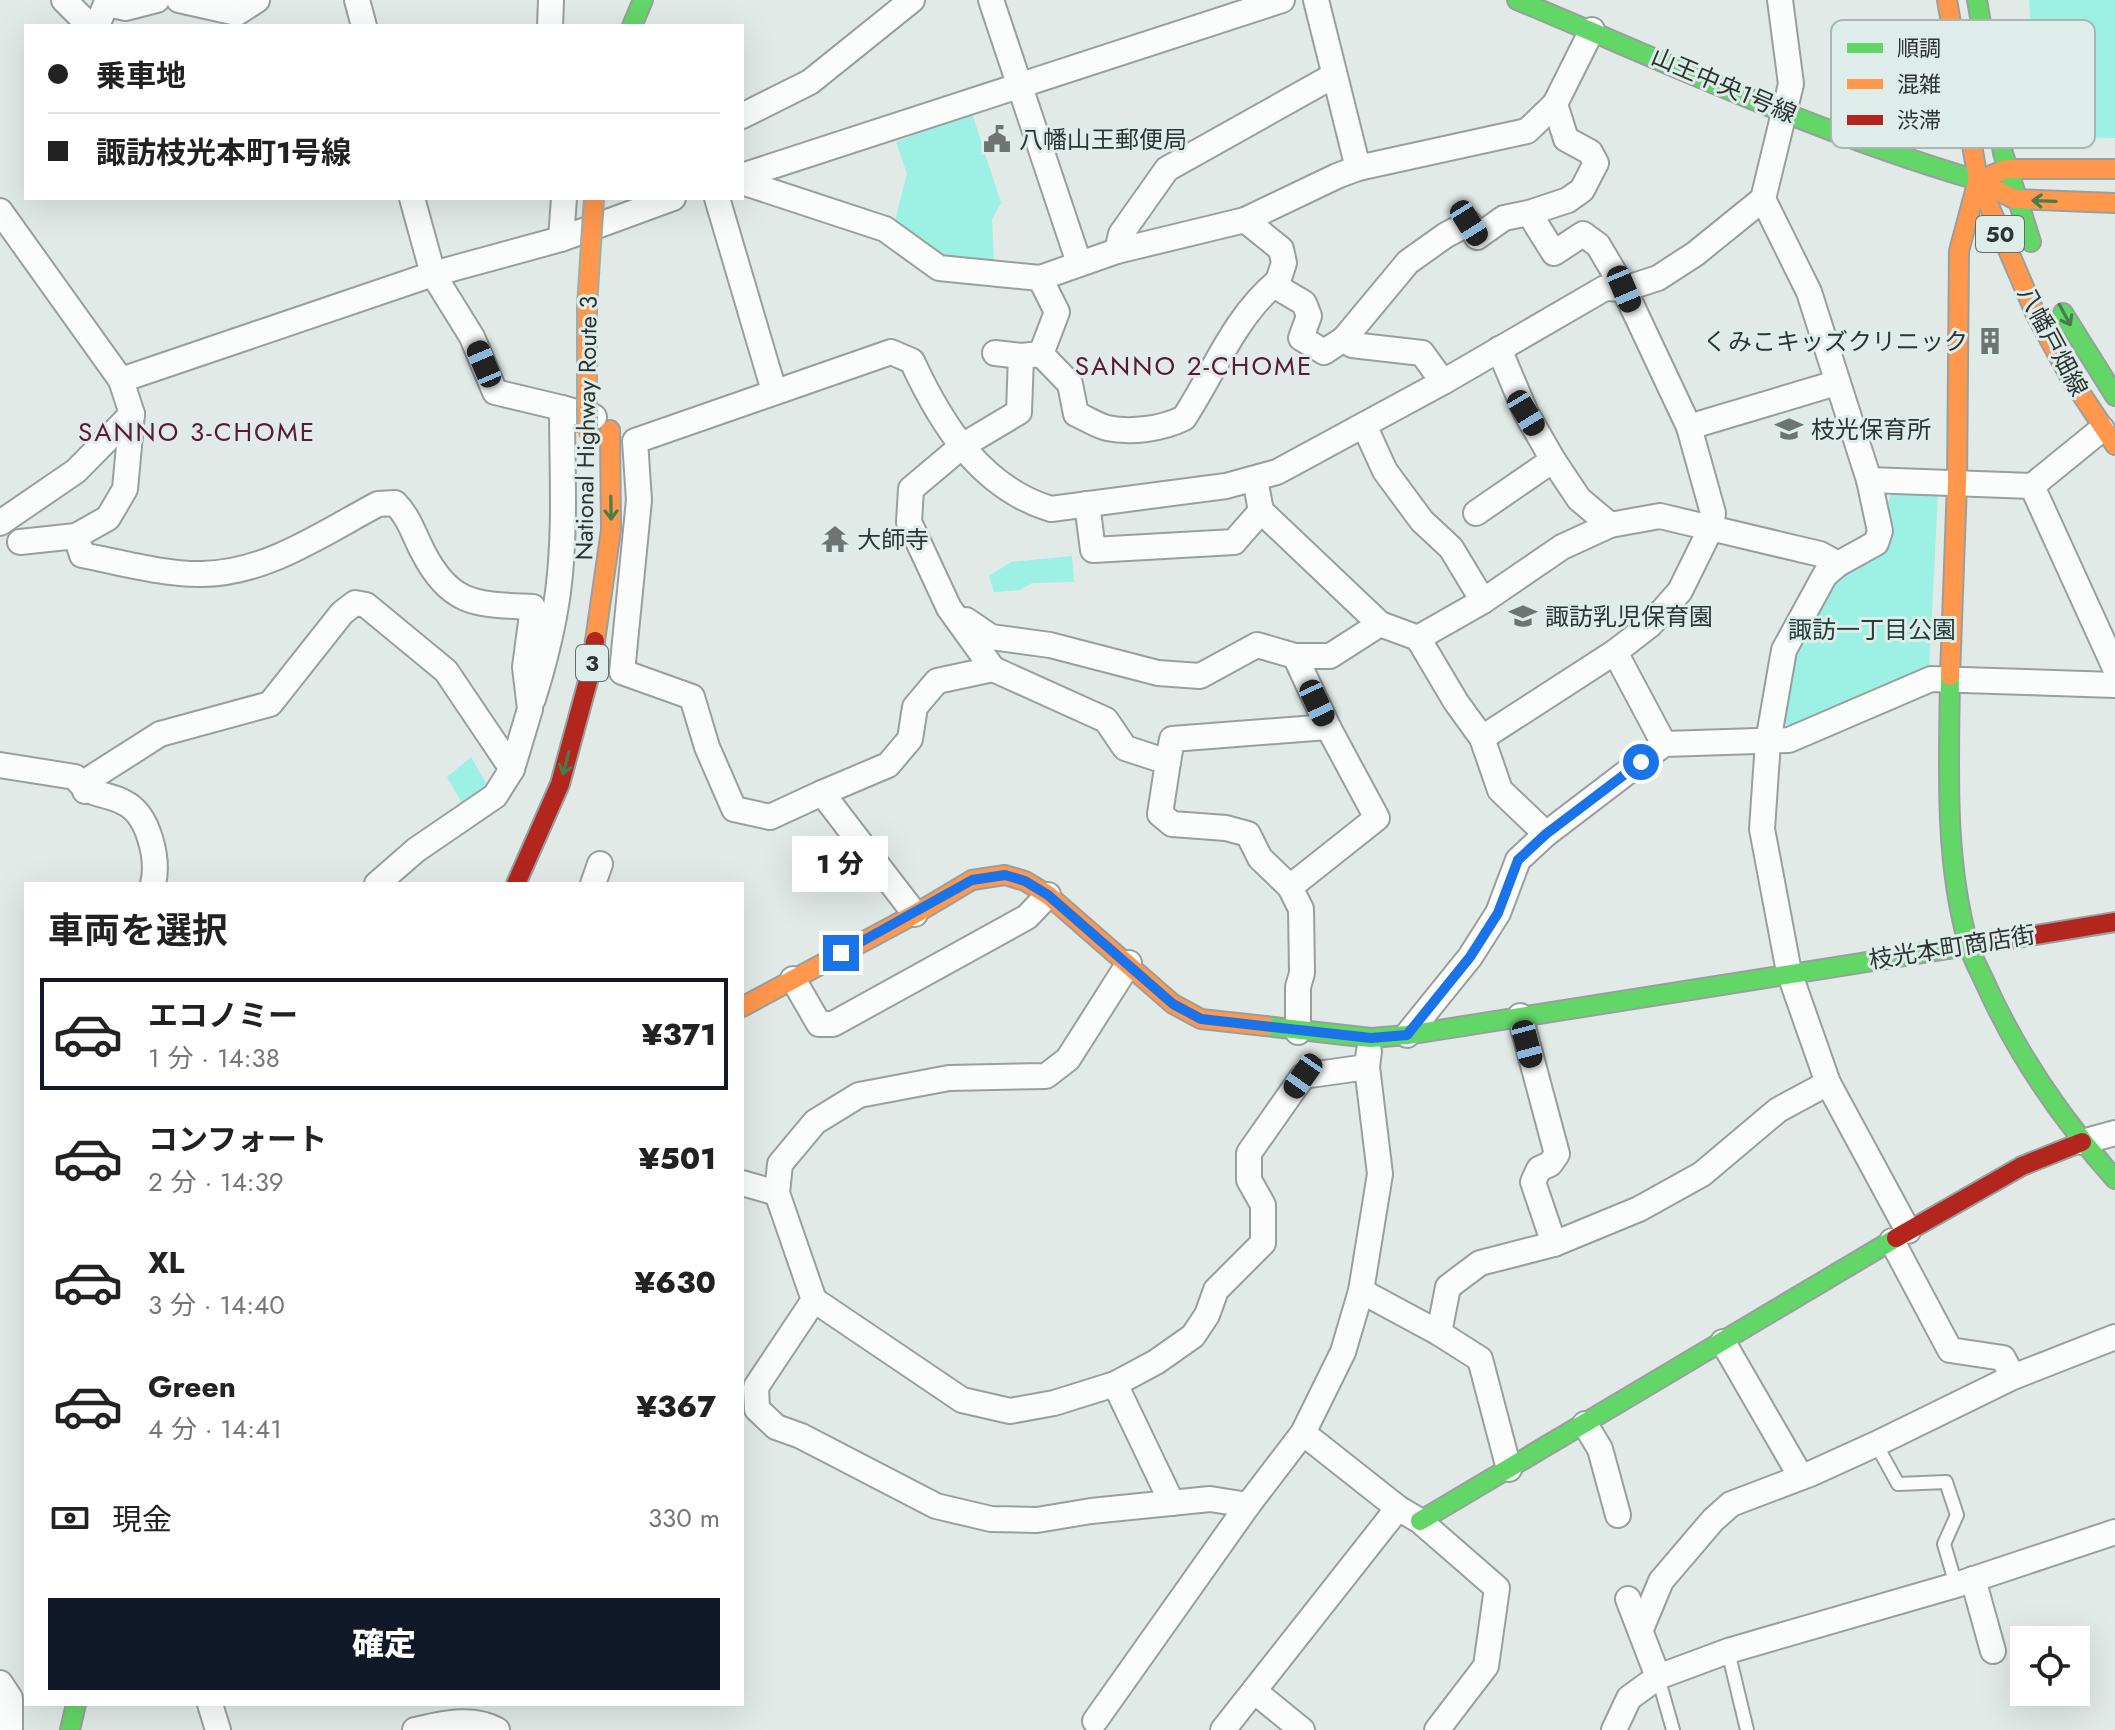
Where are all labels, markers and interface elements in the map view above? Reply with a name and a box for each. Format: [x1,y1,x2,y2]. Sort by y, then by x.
legend [1831,20,2095,148]
text: 順調 [1897,32,1941,64]
street label: 山王中央1号線 [1646,39,1802,131]
text: 乗車地 [96,54,186,97]
text: 混雑 [1897,68,1941,100]
text: 渋滞 [1897,104,1941,136]
place label: 八幡山王郵便局 [1019,122,1187,157]
public building icon: 八幡山王郵便局 [982,124,1012,154]
text: 諏訪枝光本町1号線 [96,131,351,174]
one-way arrow [2031,193,2058,208]
car [1446,196,1492,250]
road number: 50 [1976,216,2024,252]
car [1604,262,1644,316]
street label: 八幡戸畑線 [2009,280,2097,402]
street label: National Highway Route 3 [566,295,606,561]
one-way arrow [2058,303,2074,327]
place label: くみこキッズクリニック [1703,324,1968,359]
building icon: くみこキッズクリニック [1975,326,2005,356]
car [464,337,504,391]
district label: SANNO 2-CHOME [1075,347,1313,385]
car [1503,386,1549,440]
place label: 枝光保育所 [1811,412,1931,447]
district label: SANNO 3-CHOME [78,413,316,451]
school or university icon: 枝光保育所 [1774,414,1804,444]
one-way arrow [603,494,619,521]
place label: 大師寺 [857,522,929,557]
temple icon: 大師寺 [820,524,850,554]
place label: 諏訪乳児保育園 [1545,599,1713,634]
school or university icon: 諏訪乳児保育園 [1508,601,1538,631]
park label: 諏訪一丁目公園 [1788,612,1956,647]
road number: 3 [576,645,608,681]
car [1296,676,1338,730]
route start [1623,744,1659,780]
one-way arrow [557,750,572,776]
callout: 1 分 [793,837,889,893]
text: 1 分 [816,845,864,883]
text: 車両を選択 [48,904,228,956]
street label: 枝光本町商店街 [1866,917,2038,977]
route end [823,935,859,971]
text: エコノミー [148,994,298,1037]
icon: car [52,998,124,1070]
text: ¥371 [642,1013,716,1056]
car [1509,1018,1545,1070]
text: 1 分 · 14:38 [148,1039,280,1077]
car [1279,1049,1327,1103]
text: コンフォート [148,1118,327,1161]
icon: car [52,1122,124,1194]
text: ¥501 [639,1137,716,1180]
text: 2 分 · 14:39 [148,1163,284,1201]
text: XL [148,1241,184,1284]
icon: car [52,1246,124,1318]
text: ¥630 [635,1261,716,1304]
text: 3 分 · 14:40 [148,1286,285,1324]
text: Green [148,1365,236,1408]
icon: car [52,1370,124,1442]
text: ¥367 [636,1385,716,1428]
text: 4 分 · 14:41 [148,1410,282,1448]
icon: cash [48,1496,92,1540]
text: 現金 [112,1498,172,1541]
text: 330 m [648,1499,720,1537]
button: 確定 [48,1598,720,1690]
map controls [2010,1626,2090,1706]
button: locate [2010,1626,2090,1706]

